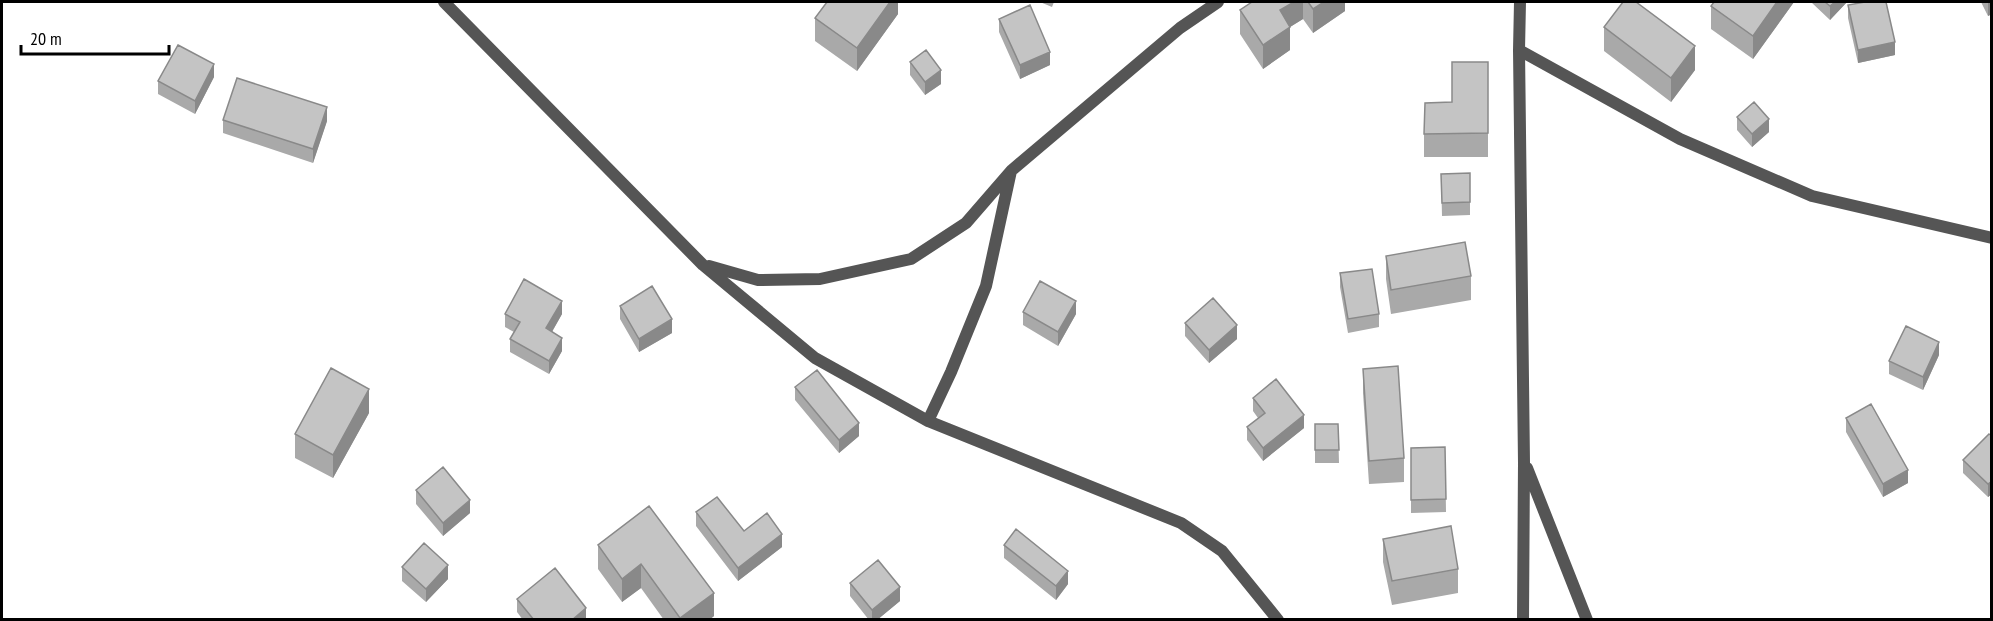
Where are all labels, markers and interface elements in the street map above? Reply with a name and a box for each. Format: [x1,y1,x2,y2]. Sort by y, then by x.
scale bar [21,18,170,56]
text: 20 m [30,27,62,50]

